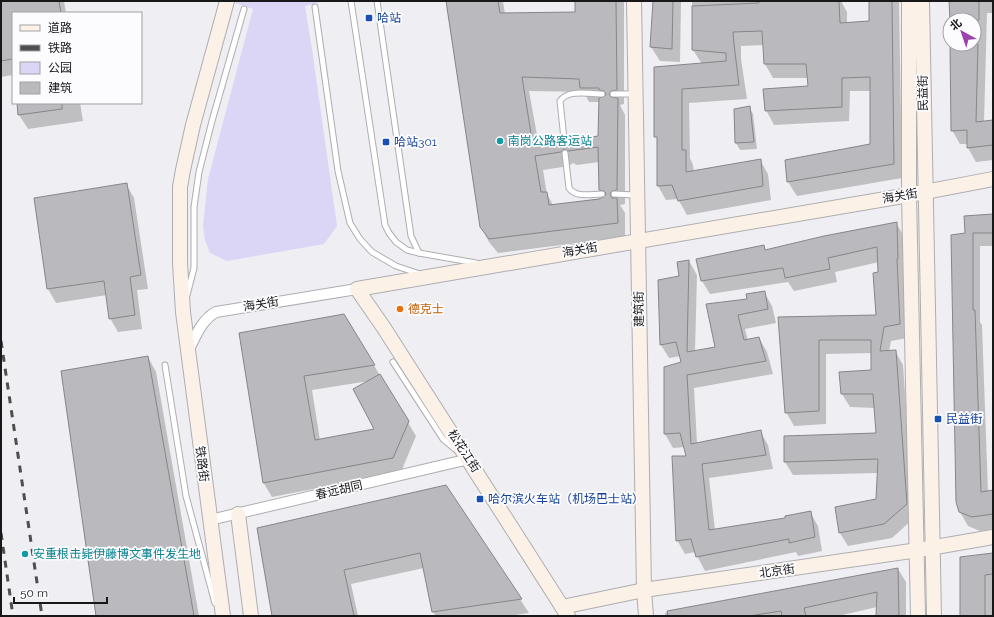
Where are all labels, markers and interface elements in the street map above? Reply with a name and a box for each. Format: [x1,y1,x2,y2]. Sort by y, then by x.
place label: 哈站 [377,11,401,25]
legend [12,12,142,104]
north arrow [942,12,982,52]
marker: 哈站 [364,13,374,23]
text: 北 [948,16,964,33]
text: 道路 [48,21,72,35]
text: 铁路 [48,41,72,55]
text: 公园 [48,61,72,75]
street label: 民益街 [916,75,930,111]
text: 建筑 [48,81,72,95]
place label: 南岗公路客运站 [508,134,592,148]
place label: 哈站301 [394,135,437,149]
marker: 南岗公路客运站 [495,136,505,146]
marker: 哈站301 [381,137,391,147]
street label: 海关街 [881,186,919,206]
street label: 海关街 [561,240,599,260]
street label: 建筑街 [632,291,646,327]
street label: 海关街 [242,294,280,314]
place label: 德克士 [408,302,444,316]
marker: 德克士 [395,304,405,314]
place label: 民益街 [946,412,982,426]
marker: 民益街 [933,414,943,424]
street label: 松花江街 [445,427,483,475]
street label: 铁路街 [193,445,211,483]
street label: 春远胡同 [314,478,364,502]
place label: 哈尔滨火车站（机场巴士站） [488,492,644,506]
marker: 哈尔滨火车站（机场巴士站） [475,494,485,504]
place label: 安重根击毙伊藤博文事件发生地 [33,547,201,561]
marker: 安重根击毙伊藤博文事件发生地 [20,549,30,559]
street label: 北京街 [758,562,796,580]
scale bar [14,579,107,605]
text: 50 m [20,586,48,600]

